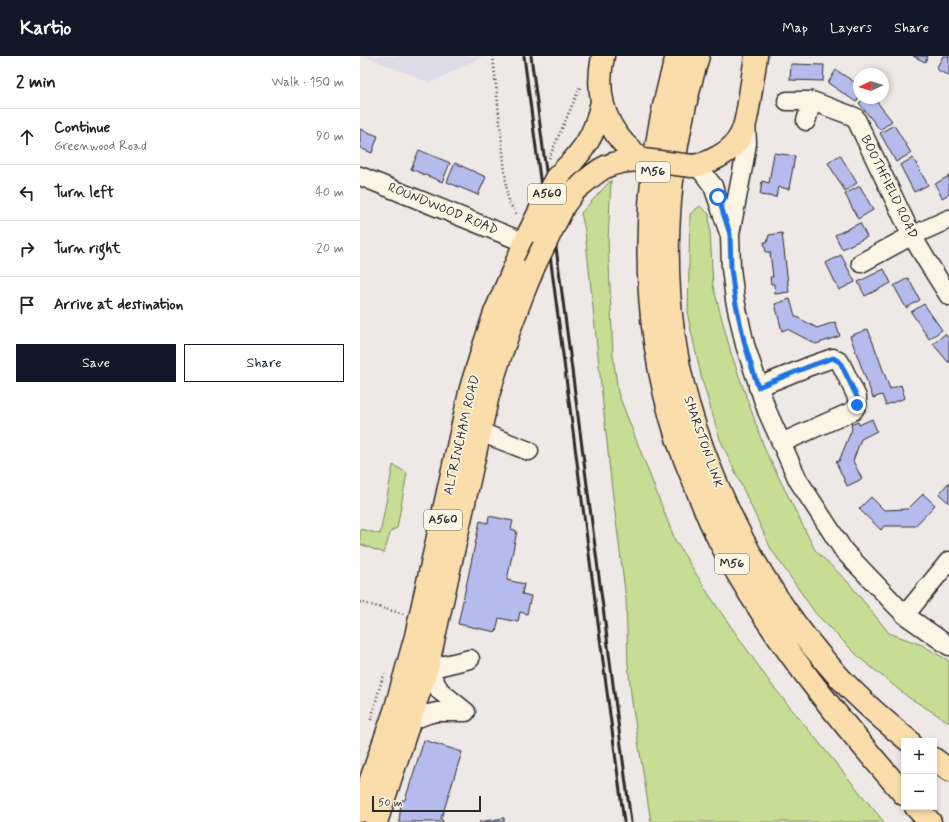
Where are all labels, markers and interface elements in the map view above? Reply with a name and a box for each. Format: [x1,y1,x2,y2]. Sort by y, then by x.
text: Kartio [20,16,71,41]
text: Map [782,19,808,37]
text: Layers [830,19,872,37]
text: Share [894,19,929,37]
north arrow [853,68,889,104]
text: 2 min [16,71,56,93]
text: Walk · 150 m [271,74,344,91]
text: Continue [54,118,110,138]
icon: ahead [16,126,38,148]
text: 90 m [316,128,344,145]
street label: BOOTHFIELD ROAD [857,133,921,241]
text: Greenwood Road [54,138,147,155]
road number: M56 [636,162,670,182]
street label: ROUNDWOOD ROAD [385,179,501,239]
icon: left [16,182,38,204]
text: Turn left [54,183,114,203]
text: 40 m [315,184,344,201]
road number: A560 [528,184,566,204]
route start [709,188,727,206]
icon: right [16,238,38,260]
text: Turn right [54,239,121,259]
text: 20 m [316,240,344,257]
icon: arrive [16,294,38,316]
text: Arrive at destination [54,295,183,315]
button: Save [16,344,176,382]
button: Share [184,344,344,382]
street label: ALTRINCHAM ROAD [440,373,484,497]
street label: SHARSTON LINK [679,394,727,490]
route end [848,396,866,414]
road number: A560 [424,510,462,530]
road number: M56 [715,554,749,574]
map controls [901,738,937,810]
button: + [901,738,937,774]
button: − [901,774,937,810]
scale bar [372,794,481,813]
text: 50 m [378,796,403,810]

